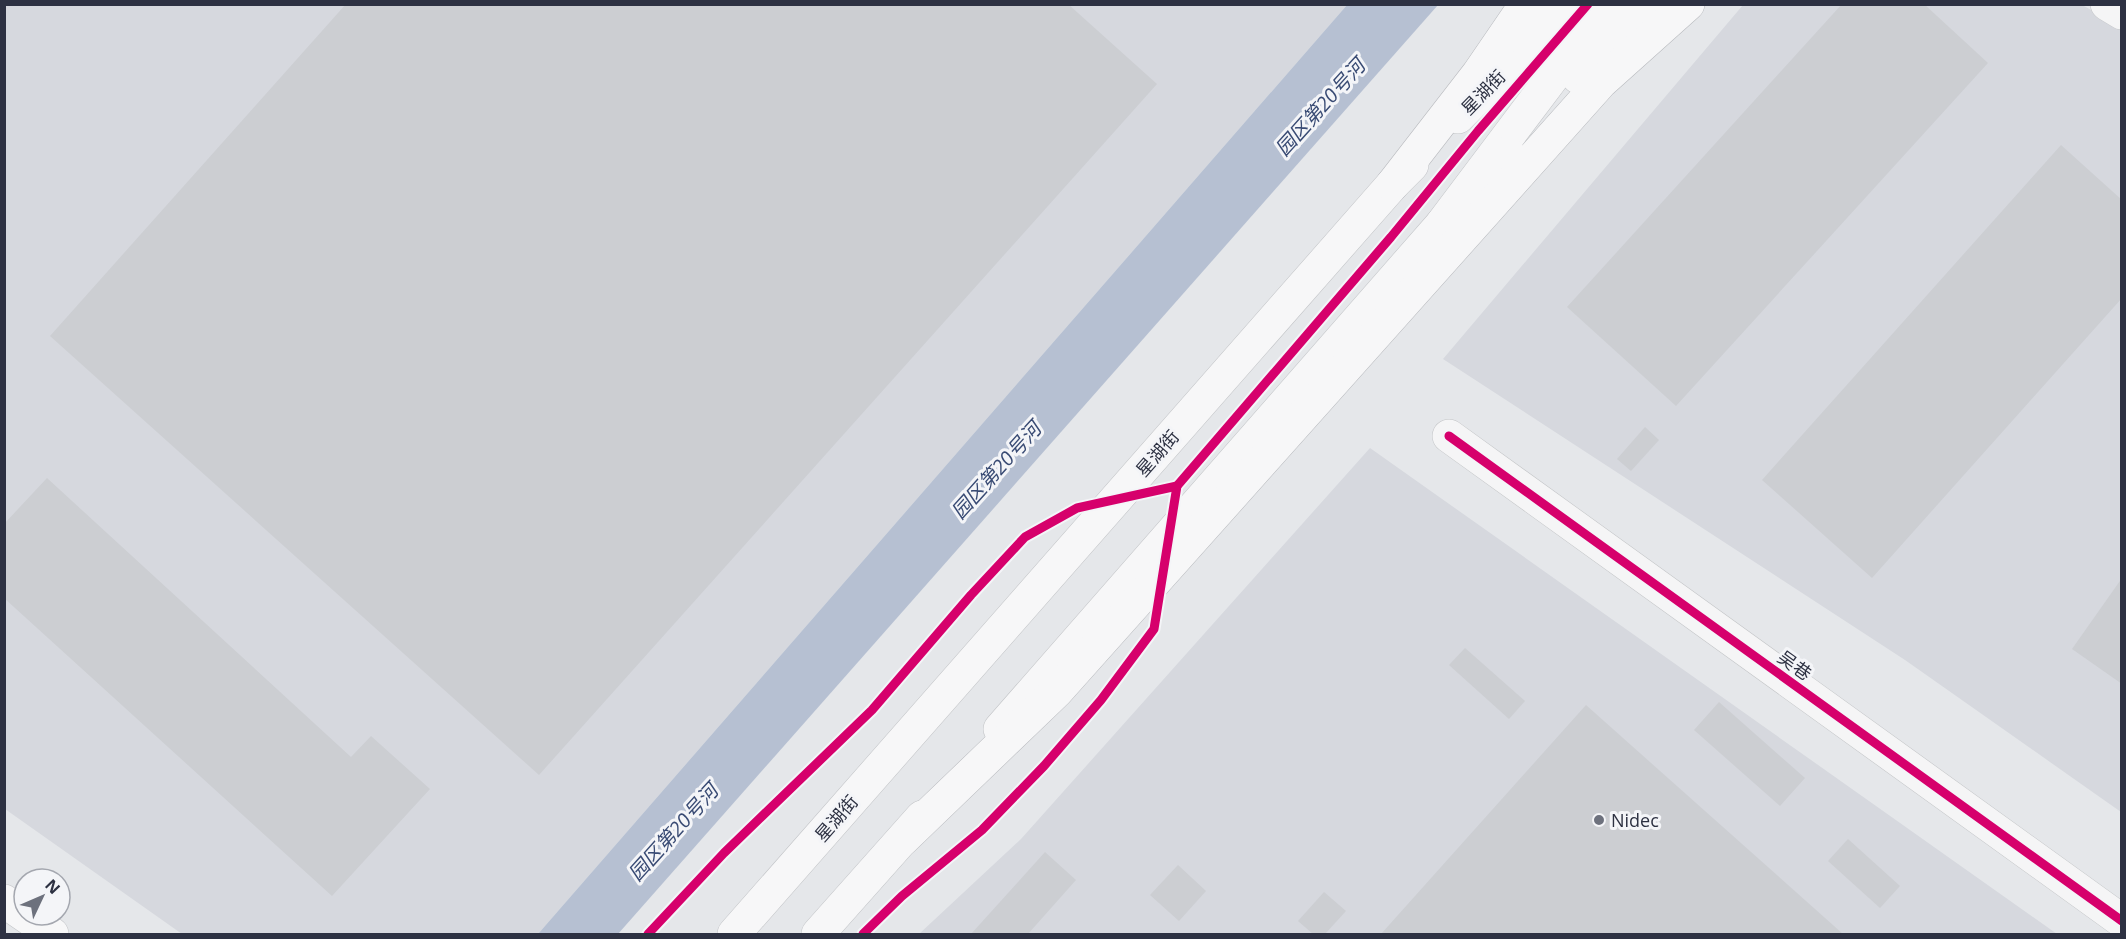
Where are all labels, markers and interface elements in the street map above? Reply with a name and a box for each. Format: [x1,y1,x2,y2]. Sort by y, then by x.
water label: 园区第20号河 [1269,50,1374,161]
street label: 星湖街 [1456,64,1510,120]
water label: 园区第20号河 [945,413,1050,524]
street label: 星湖街 [1130,425,1184,481]
street label: 吴巷 [1773,645,1817,685]
water label: 园区第20号河 [622,775,727,886]
street label: 星湖街 [809,790,863,846]
place label: Nidec [1611,808,1659,832]
marker: Nidec [1592,813,1606,827]
north arrow [12,867,72,927]
text: N [40,874,65,899]

